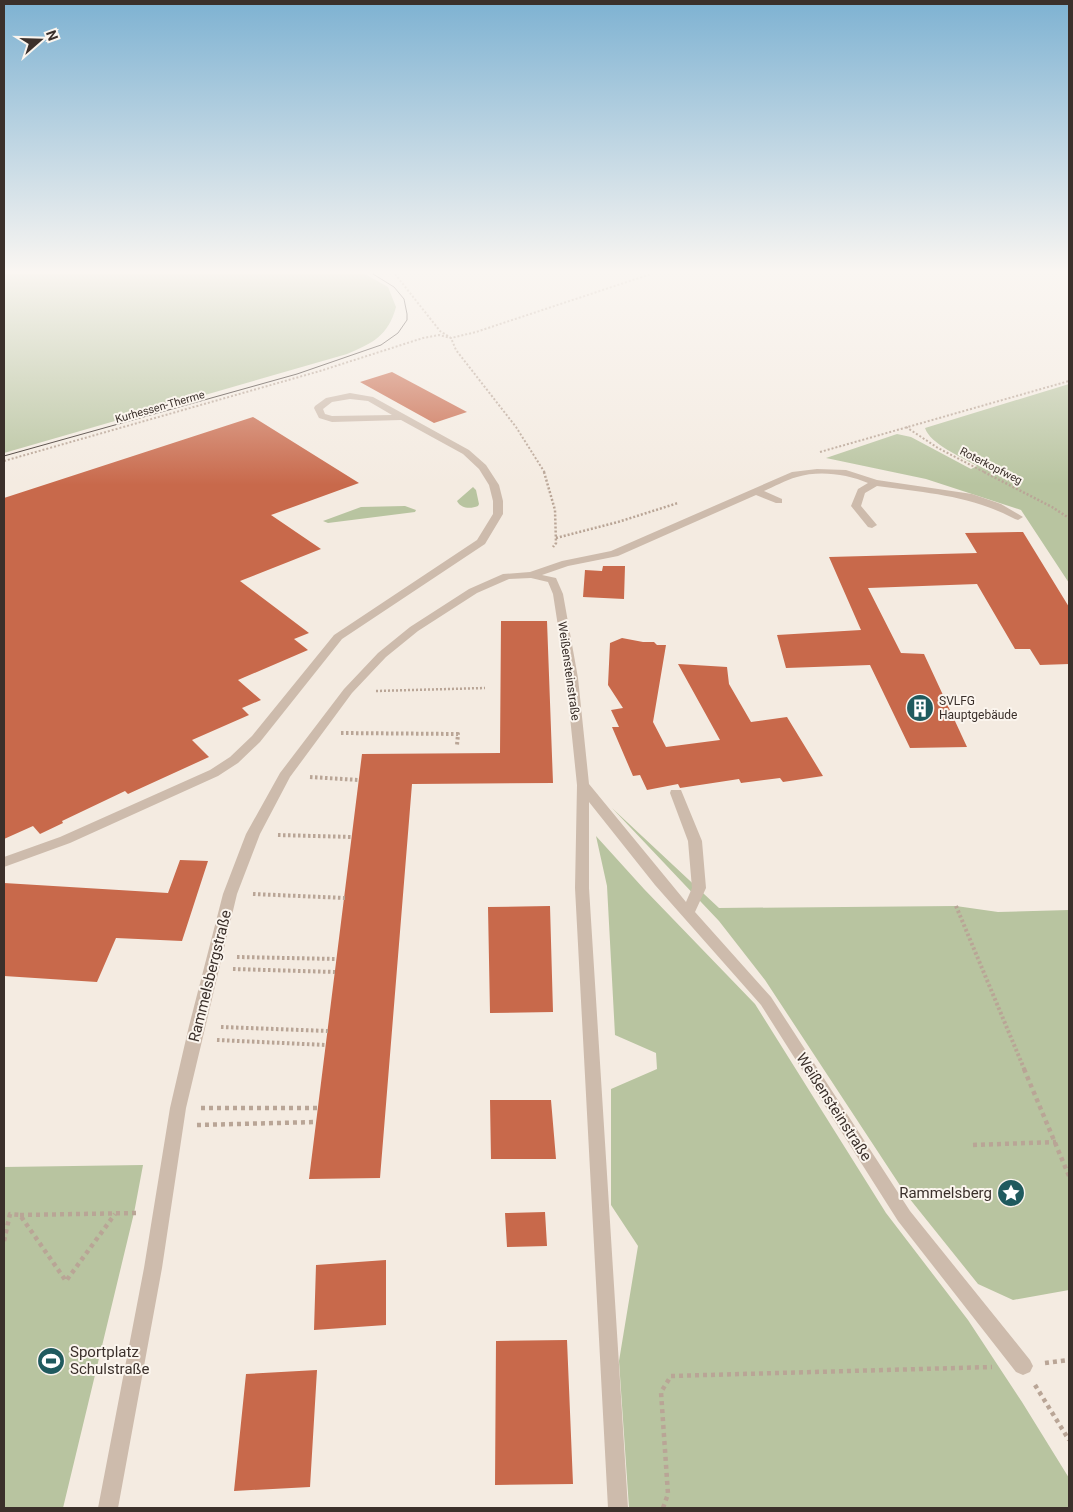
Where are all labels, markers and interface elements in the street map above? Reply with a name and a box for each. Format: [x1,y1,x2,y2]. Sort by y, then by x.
north arrow [15,15,65,65]
text: N [43,28,61,43]
street label: Kurhessen-Therme [114,388,206,426]
street label: Roterkopfweg [958,445,1024,487]
street label: Weißensteinstraße [555,621,583,721]
building icon: SVLFG Hauptgebäude [905,693,935,723]
place label: SVLFG Hauptgebäude [939,694,1017,722]
street label: Rammelsbergstraße [185,908,235,1044]
street label: Weißensteinstraße [792,1050,876,1164]
place icon: Rammelsberg [996,1178,1026,1208]
place label: Rammelsberg [899,1184,992,1202]
place label: Sportplatz Schulstraße [70,1343,149,1378]
sports icon: Sportplatz Schulstraße [36,1346,66,1376]

